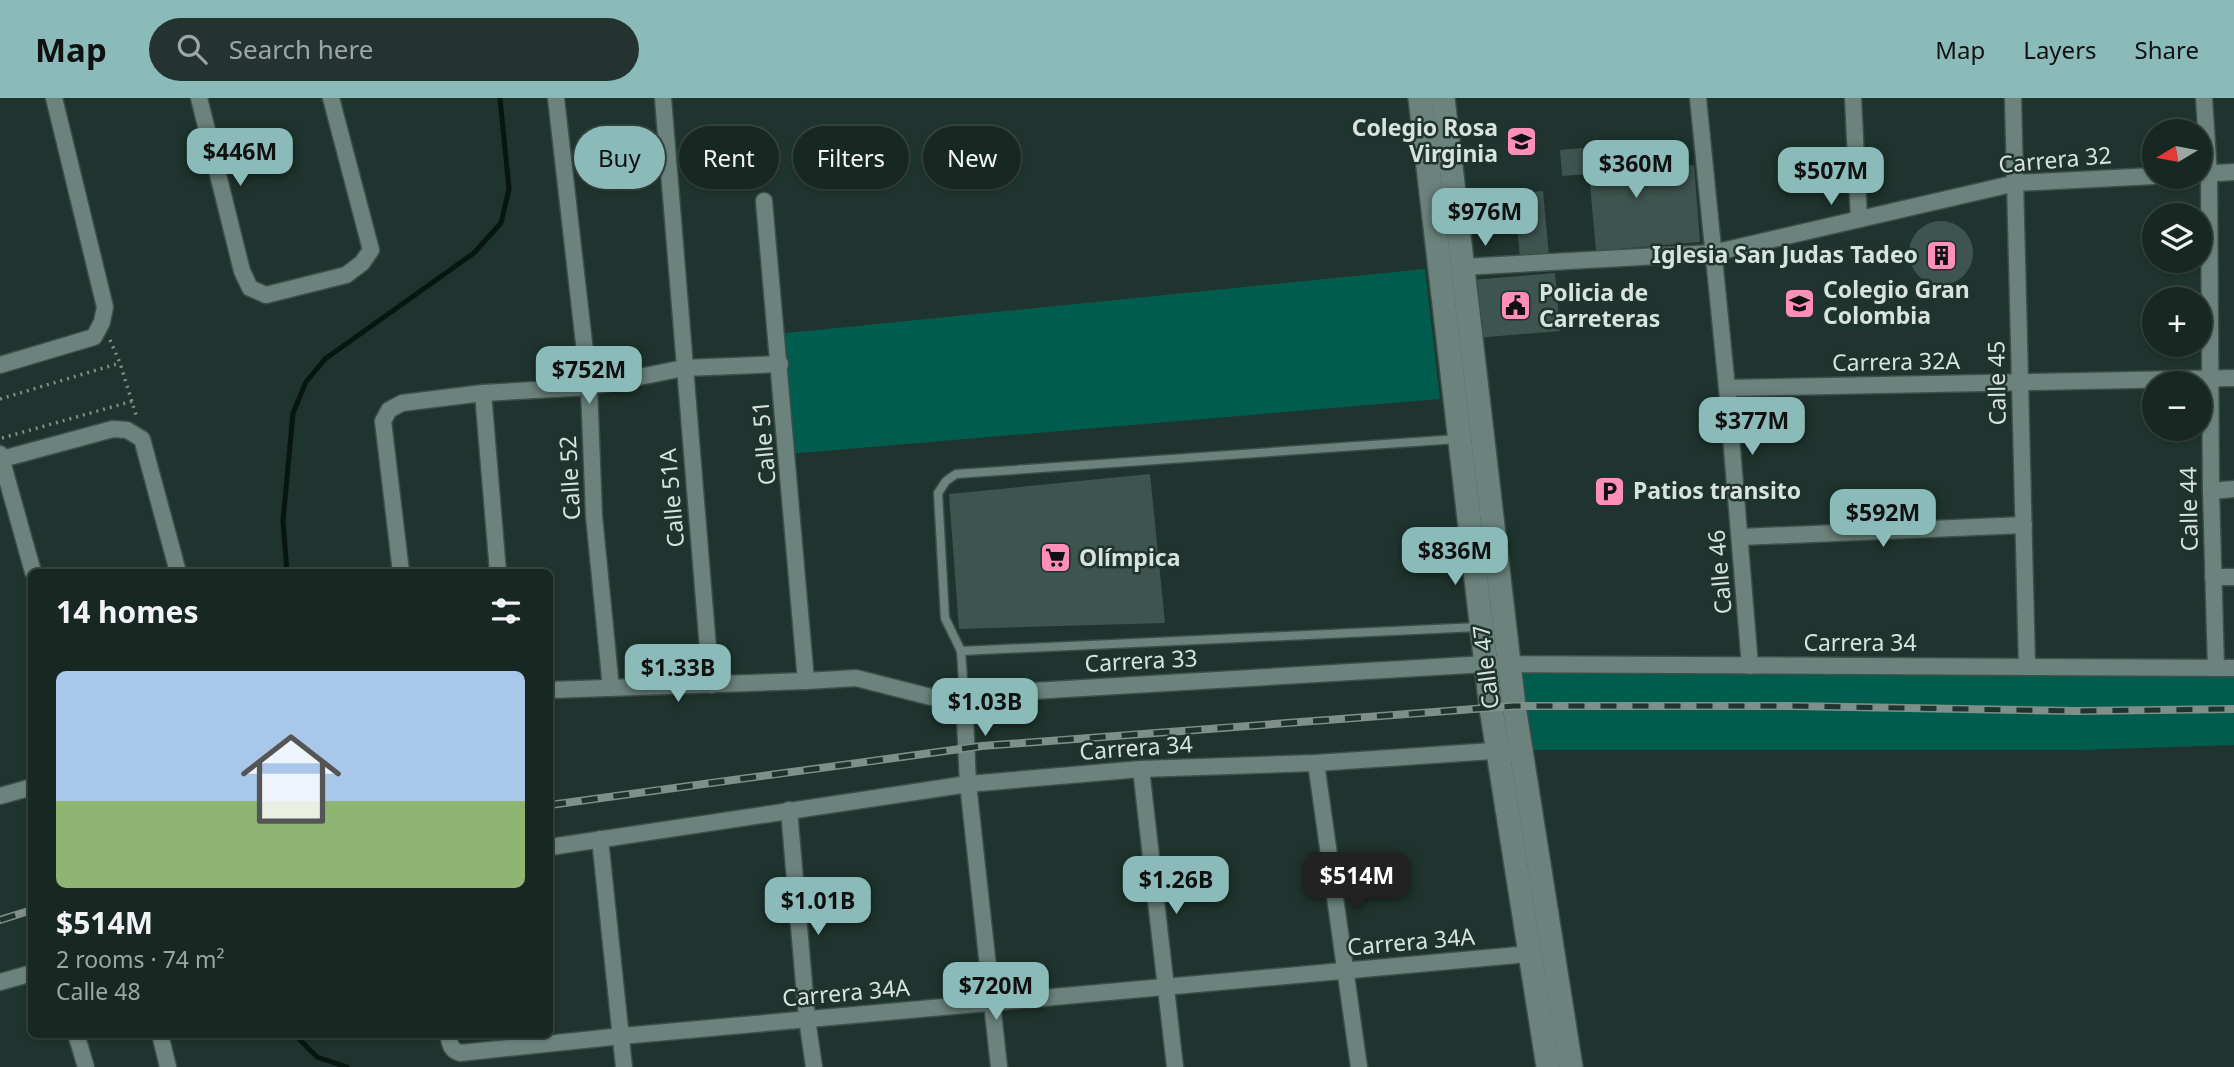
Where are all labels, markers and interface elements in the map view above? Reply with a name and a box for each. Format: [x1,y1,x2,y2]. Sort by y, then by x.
search box [149,18,639,81]
text: Map [35,27,107,72]
icon: search [173,30,211,68]
text: Search here [229,31,373,67]
text: Map [1935,33,1985,66]
text: Layers [2023,33,2097,66]
text: Share [2135,33,2199,66]
place label: Colegio Rosa Virginia [1352,111,1498,169]
north arrow [2142,119,2212,189]
map controls [2142,119,2212,441]
school or university icon: Colegio Rosa Virginia [1504,124,1538,158]
chip: Buy [574,126,665,189]
chip: Rent [679,126,779,189]
chip: Filters [793,126,909,189]
chip: New [923,126,1021,189]
pin: $446M [191,129,289,188]
text: $446M [203,135,277,167]
street label: Carrera 32 [1997,138,2113,180]
pin: $360M [1587,140,1685,200]
text: $360M [1599,147,1673,179]
pin: $507M [1782,148,1880,207]
text: $507M [1794,154,1868,186]
pin: $976M [1436,188,1534,248]
text: $976M [1448,195,1522,227]
button: layers [2142,203,2212,273]
place label: Iglesia San Judas Tadeo [1652,238,1918,270]
building icon: Iglesia San Judas Tadeo [1924,238,1958,272]
place label: Colegio Gran Colombia [1823,273,1970,331]
place label: Policia de Carreteras [1539,276,1660,334]
school or university icon: Colegio Gran Colombia [1783,286,1817,320]
button: + [2142,287,2212,357]
public building icon: Policia de Carreteras [1499,289,1533,323]
street label: Calle 45 [1979,340,2013,426]
street label: Carrera 32A [1832,344,1960,378]
pin: $752M [540,346,638,406]
text: $752M [552,353,626,385]
button: − [2142,371,2212,441]
pin: $377M [1703,398,1801,457]
street label: Calle 51 [743,400,783,487]
text: $377M [1715,404,1789,436]
street label: Calle 52 [551,435,587,521]
street label: Calle 51A [651,447,691,549]
street label: Calle 44 [2171,466,2205,552]
parking icon: Patios transito [1593,474,1627,508]
place label: Patios transito [1633,474,1801,506]
pin: $592M [1834,490,1932,549]
text: $592M [1846,496,1920,528]
pin: $836M [1406,528,1504,587]
street label: Calle 46 [1699,529,1739,616]
text: $836M [1418,534,1492,566]
supermarket icon: Olímpica [1039,541,1073,575]
place label: Olímpica [1079,541,1180,573]
text: 14 homes [56,591,199,632]
icon: filters [487,592,525,630]
street label: Calle 47 [1464,623,1506,711]
street label: Carrera 34 [1803,626,1917,658]
street label: Carrera 33 [1084,641,1198,679]
pin: $1.33B [621,644,735,704]
text: $1.33B [641,651,715,683]
pin: $1.03B [928,678,1042,738]
text: $1.03B [948,685,1022,717]
icon: home [228,716,354,842]
street label: Carrera 34 [1078,727,1194,767]
pin: $514M [1308,852,1406,912]
pin: $1.26B [1119,856,1233,916]
text: $514M [1320,859,1394,891]
text: $1.26B [1139,863,1213,895]
pin: $1.01B [761,878,875,937]
text: $1.01B [781,884,855,916]
text: $514M [56,902,153,943]
street label: Carrera 34A [1346,919,1476,963]
text: 2 rooms · 74 m² [56,943,225,975]
pin: $720M [947,962,1045,1022]
text: $720M [959,969,1033,1001]
street label: Carrera 34A [781,970,911,1014]
text: Calle 48 [56,975,141,1007]

